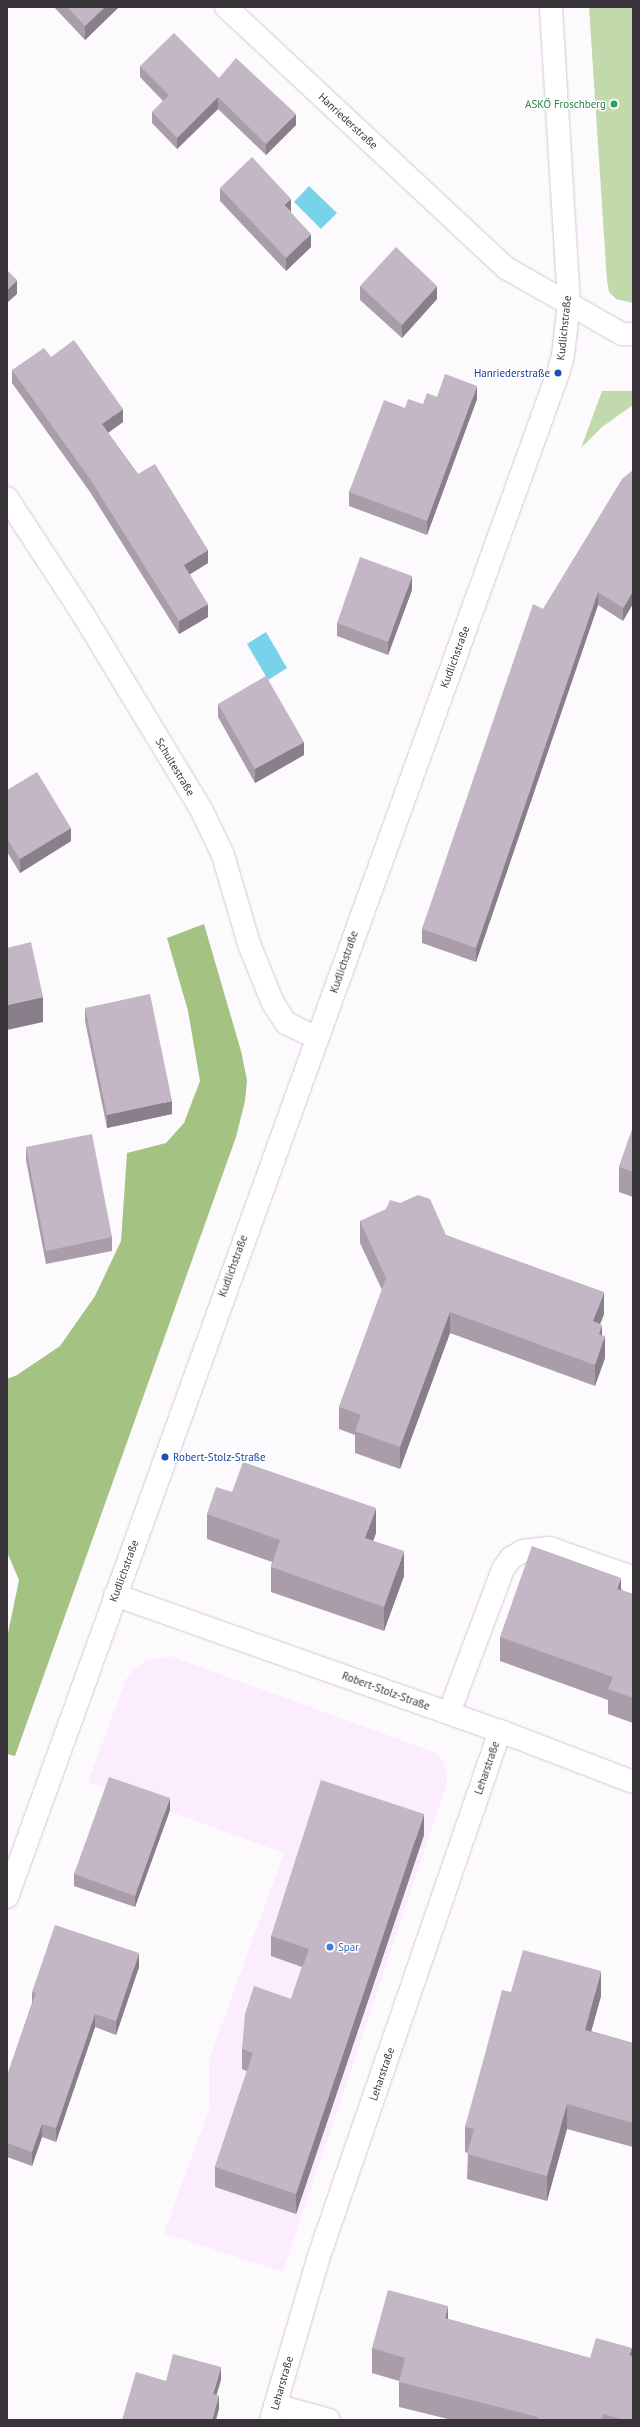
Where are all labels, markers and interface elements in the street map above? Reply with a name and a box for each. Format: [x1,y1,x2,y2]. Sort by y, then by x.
street label: Hanriederstraße [316,90,380,152]
place label: ASKÖ Froschberg [525,97,606,111]
marker: ASKÖ Froschberg [609,99,619,109]
street label: Kudlichstraße [554,295,574,361]
place label: Hanriederstraße [474,366,550,380]
marker: Hanriederstraße [553,368,563,378]
street label: Kudlichstraße [438,624,472,690]
street label: Schultestraße [153,736,197,798]
street label: Kudlichstraße [327,929,361,995]
street label: Kudlichstraße [216,1233,250,1299]
place label: Robert-Stolz-Straße [173,1450,266,1464]
marker: Robert-Stolz-Straße [160,1452,170,1462]
street label: Kudlichstraße [107,1538,141,1604]
street label: Robert-Stolz-Straße [340,1669,432,1713]
street label: Leharstraße [472,1740,502,1796]
place label: Spar [338,1940,359,1954]
marker: Spar [325,1942,335,1952]
street label: Leharstraße [367,2046,397,2102]
street label: Leharstraße [268,2355,296,2411]

